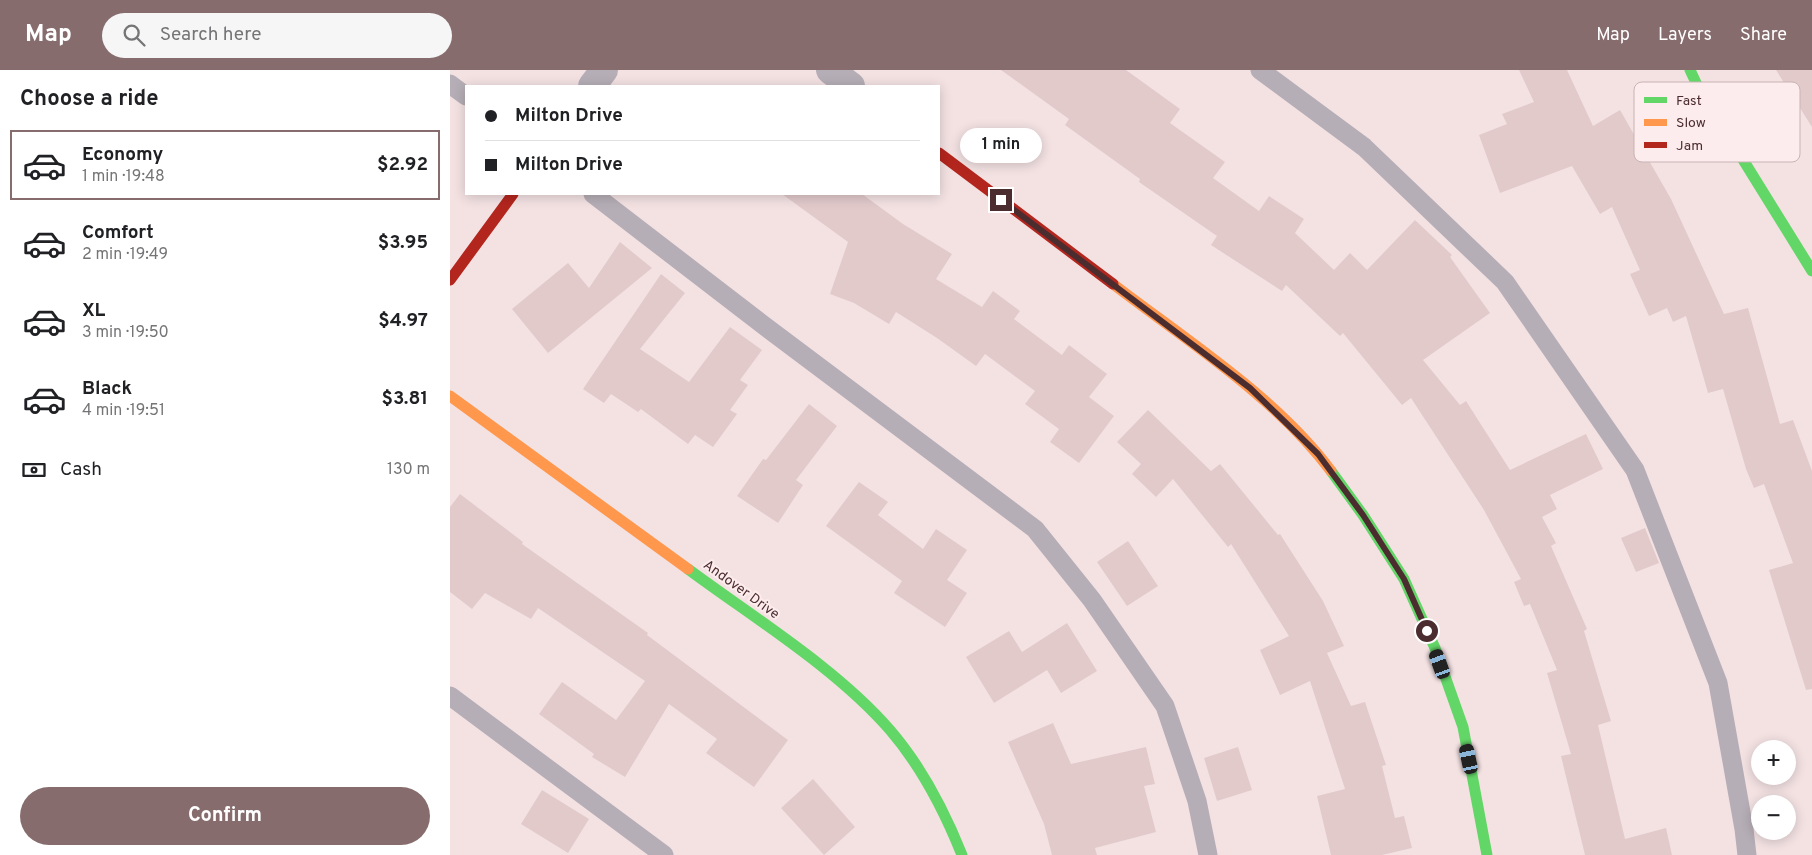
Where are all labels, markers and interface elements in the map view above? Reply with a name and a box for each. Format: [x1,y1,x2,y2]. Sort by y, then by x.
search box [102,13,452,58]
text: Map [25,20,72,50]
icon: search [120,21,148,49]
text: Search here [160,23,261,47]
text: Map [1596,24,1630,47]
text: Layers [1658,24,1712,47]
text: Share [1740,24,1787,47]
legend [1634,82,1800,162]
text: Choose a ride [20,86,158,113]
text: Fast [1676,93,1702,110]
text: Milton Drive [515,104,623,128]
text: Slow [1676,115,1706,132]
callout: 1 min [960,128,1042,162]
text: 1 min [982,135,1020,155]
text: Jam [1676,138,1703,155]
icon: car [22,143,67,188]
text: Economy [82,143,163,167]
text: $2.92 [377,153,428,177]
text: Milton Drive [515,153,623,177]
text: 1 min · 19:48 [82,167,165,187]
route end [990,189,1012,211]
icon: car [22,221,67,266]
text: Comfort [82,221,154,245]
text: $3.95 [378,231,428,255]
text: 2 min · 19:49 [82,245,168,265]
icon: car [22,299,67,344]
text: XL [82,299,105,323]
text: $4.97 [378,309,428,333]
text: 3 min · 19:50 [82,323,169,343]
icon: car [22,377,67,422]
text: Black [82,377,132,401]
text: $3.81 [381,387,428,411]
text: 4 min · 19:51 [82,401,165,421]
icon: cash [20,456,48,484]
text: Cash [60,458,102,482]
text: 130 m [387,460,430,480]
street label: Andover Drive [700,557,782,623]
route start [1416,620,1438,642]
car [1427,647,1452,681]
map controls [1751,740,1796,840]
button: + [1751,740,1796,785]
car [1458,743,1479,775]
button: Confirm [20,787,430,845]
button: − [1751,795,1796,840]

